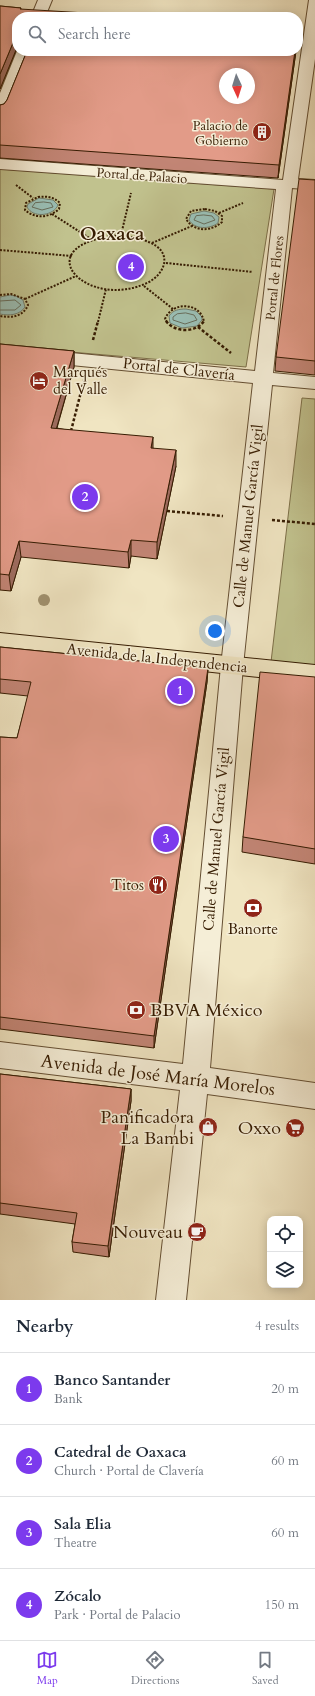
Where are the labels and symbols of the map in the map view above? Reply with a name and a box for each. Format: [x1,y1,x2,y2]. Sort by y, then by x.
north arrow [219,68,255,104]
place label: Palacio de Gobierno [193,117,248,150]
building icon: Palacio de Gobierno [251,121,273,143]
street label: Portal de Palacio [96,164,188,188]
district label: Oaxaca [80,221,145,247]
street label: Portal de Flores [262,235,288,321]
pin: 4 [118,252,144,282]
street label: Portal de Clavería [122,353,237,385]
place label: Marqués del Valle [53,362,108,399]
hotel icon: Marqués del Valle [28,370,50,392]
street label: Calle de Manuel García Vigil [228,423,268,609]
pin: 2 [72,482,98,512]
your location [205,621,225,641]
street label: Avenida de la Independencia [65,639,249,678]
pin: 1 [167,676,193,706]
street label: Calle de Manuel García Vigil [198,746,234,932]
pin: 3 [153,824,179,854]
restaurant icon: Titos [147,874,169,896]
place label: Titos [111,875,144,895]
bank icon: Banorte [242,897,264,919]
place label: Banorte [228,919,278,939]
place label: BBVA México [150,998,263,1023]
bank icon: BBVA México [125,999,147,1021]
street label: Avenida de José María Morelos [39,1049,276,1102]
place label: Panificadora La Bambi [101,1105,194,1151]
shop icon: Panificadora La Bambi [197,1116,219,1138]
place label: Oxxo [238,1116,281,1141]
supermarket icon: Oxxo [284,1117,306,1139]
place label: Nouveau [113,1220,183,1245]
cafe icon: Nouveau [186,1221,208,1243]

